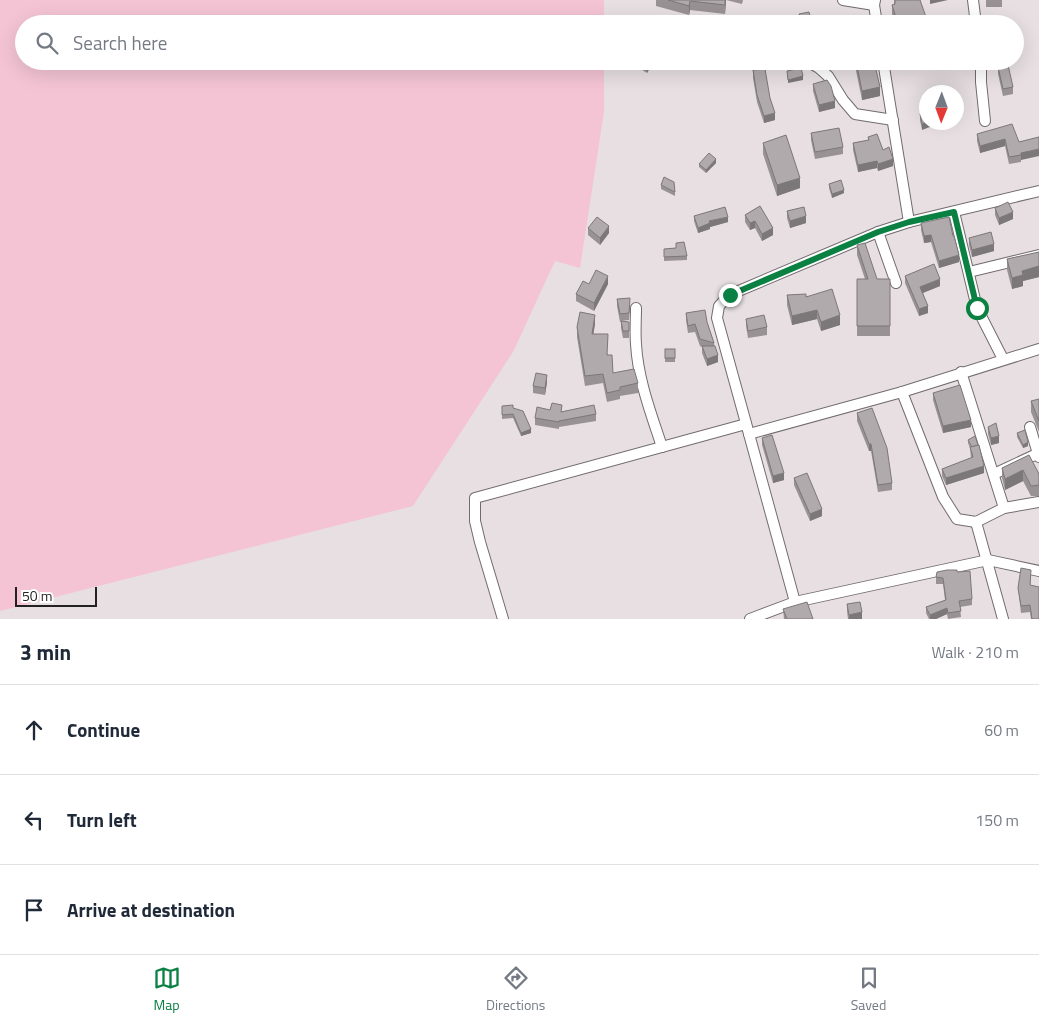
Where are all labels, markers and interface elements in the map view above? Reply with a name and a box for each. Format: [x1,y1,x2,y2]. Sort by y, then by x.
search box [15,15,1024,70]
text: Search here [73,28,167,57]
icon: search [33,29,61,57]
north arrow [919,85,964,130]
route end [719,284,742,307]
route start [966,297,989,320]
scale bar [15,584,98,607]
text: 50 m [22,585,52,606]
text: 3 min [20,636,71,668]
text: Walk · 210 m [931,640,1019,664]
text: Continue [67,715,140,744]
icon: ahead [20,716,48,744]
text: 60 m [984,718,1019,742]
text: Turn left [67,805,137,834]
icon: left [20,806,48,834]
text: 150 m [975,808,1019,832]
text: Arrive at destination [67,895,235,924]
icon: arrive [20,896,48,924]
tab: Map [153,964,181,1015]
tab: Directions [486,964,545,1015]
tab: Saved [851,964,886,1015]

